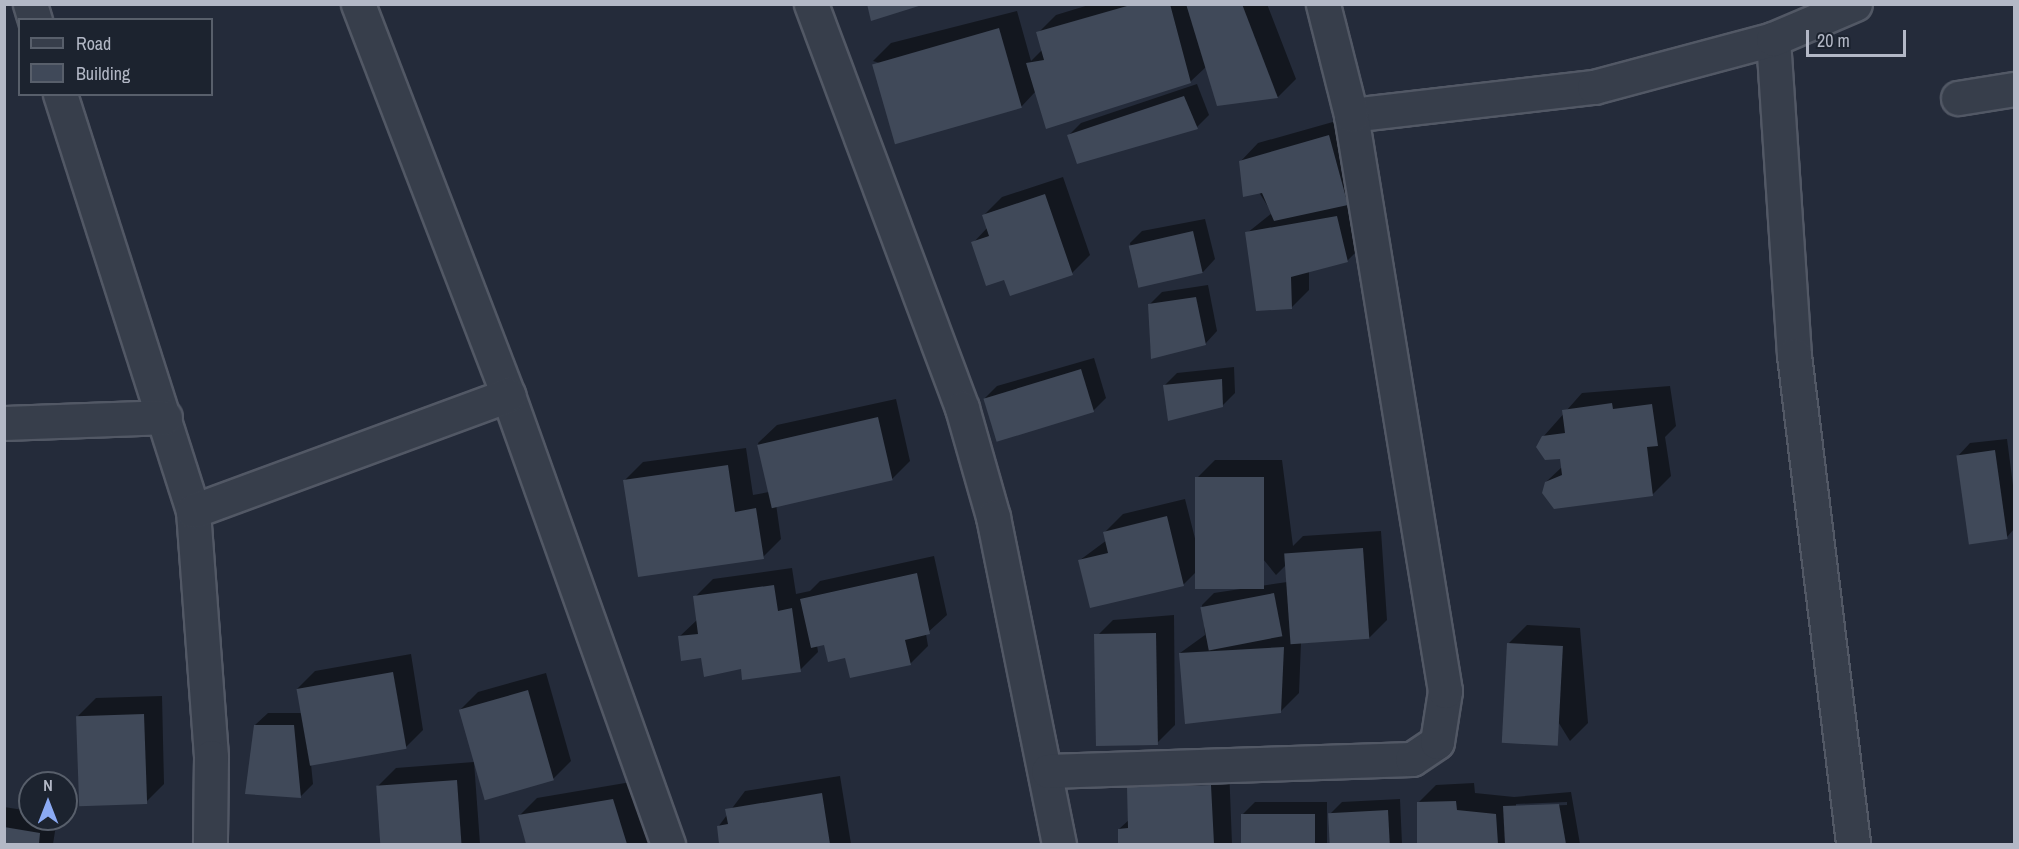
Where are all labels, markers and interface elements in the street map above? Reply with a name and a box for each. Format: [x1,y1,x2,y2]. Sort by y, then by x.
legend [18,18,213,96]
scale bar [1809,18,1910,56]
text: 20 m [1817,28,1850,53]
text: Road [76,31,111,56]
text: Building [76,61,130,86]
north arrow [18,771,78,831]
text: N [43,774,53,796]

